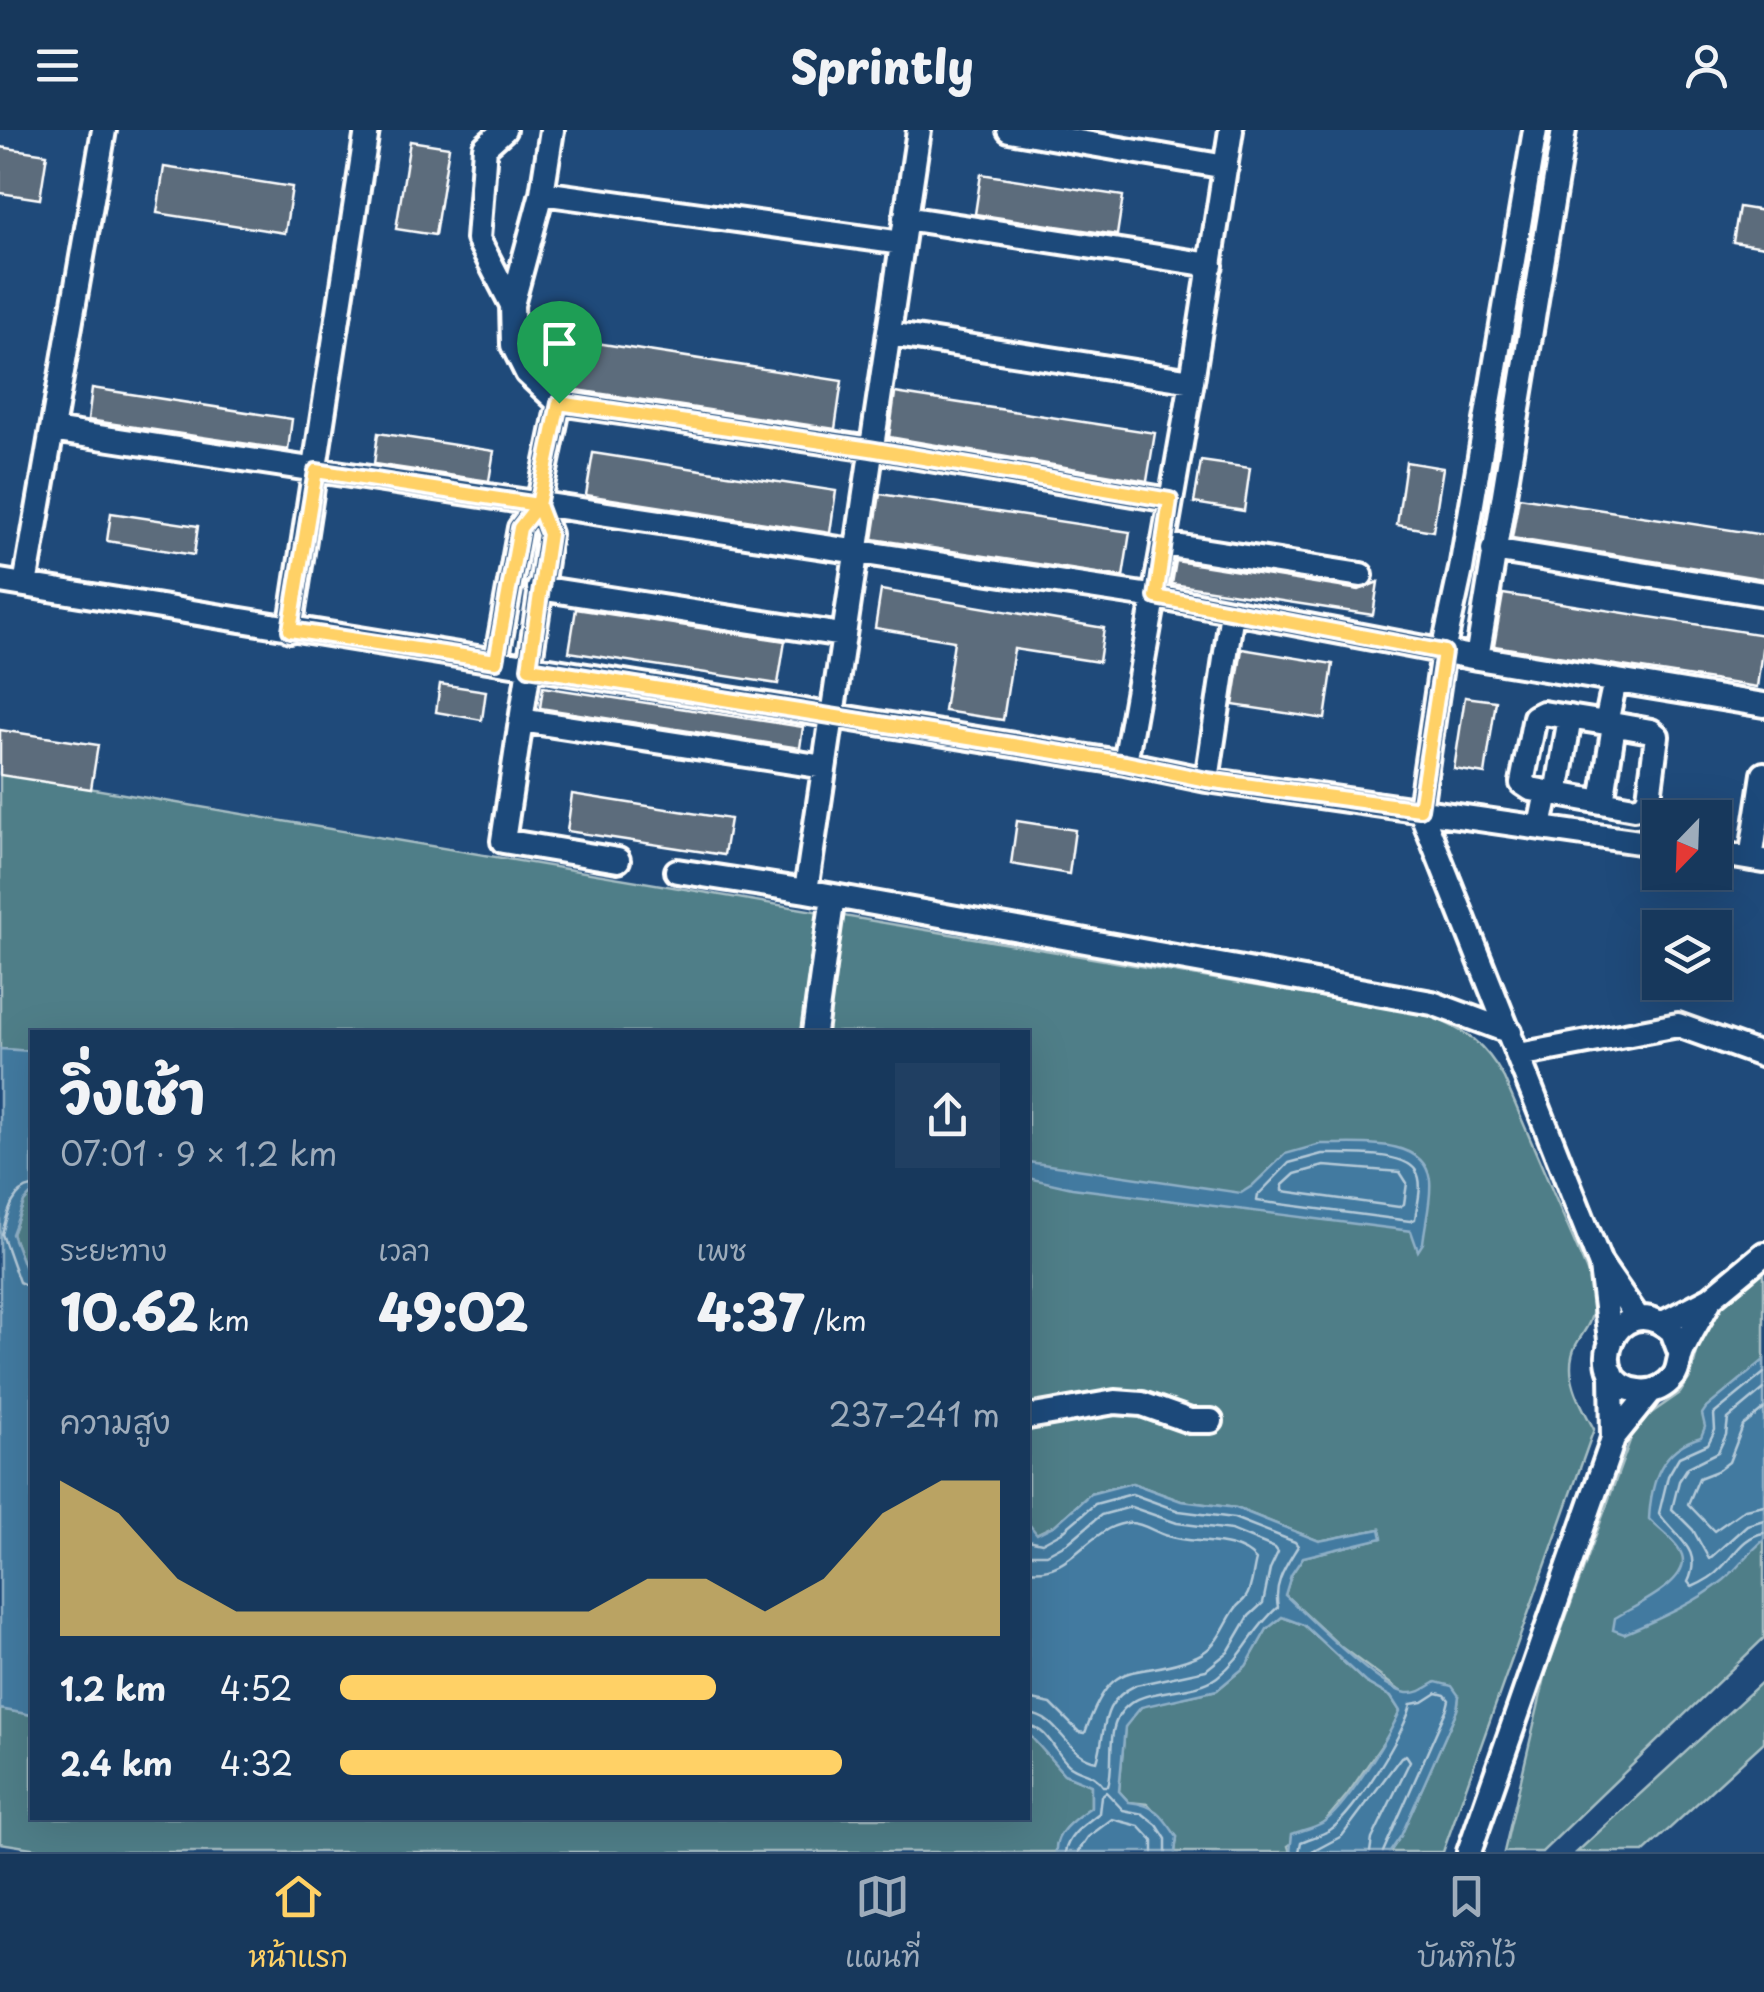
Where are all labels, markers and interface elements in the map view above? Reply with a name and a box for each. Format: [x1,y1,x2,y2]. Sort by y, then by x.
text: Sprintly [790,31,974,99]
icon: menu [30,38,85,93]
icon: person [1679,38,1734,93]
pin [517,301,602,404]
icon: arrive [532,316,587,371]
north arrow [1642,800,1732,890]
map controls [1642,800,1732,1000]
button: layers [1642,910,1732,1000]
text: วิ่งเช้า [60,1050,205,1133]
button: share [895,1063,1000,1168]
text: 07:01 · 9 × 1.2 km [60,1129,337,1177]
text: ระยะทาง [60,1228,167,1271]
text: เวลา [378,1228,430,1271]
text: เพซ [697,1228,747,1271]
text: 10.62 [60,1272,198,1348]
text: 49:02 [378,1272,528,1348]
text: 4:37 [697,1272,804,1348]
text: km [198,1298,250,1341]
text: /km [804,1298,867,1341]
text: 237–241 m [828,1390,1000,1438]
text: ความสูง [60,1397,171,1445]
text: 1.2 km [60,1664,166,1712]
text: 4:52 [220,1664,293,1712]
text: 2.4 km [60,1739,173,1787]
text: 4:32 [220,1739,293,1787]
tab: หน้าแรก [248,1869,348,1978]
tab: แผนที่ [845,1869,921,1978]
tab: บันทึกไว้ [1417,1869,1516,1978]

